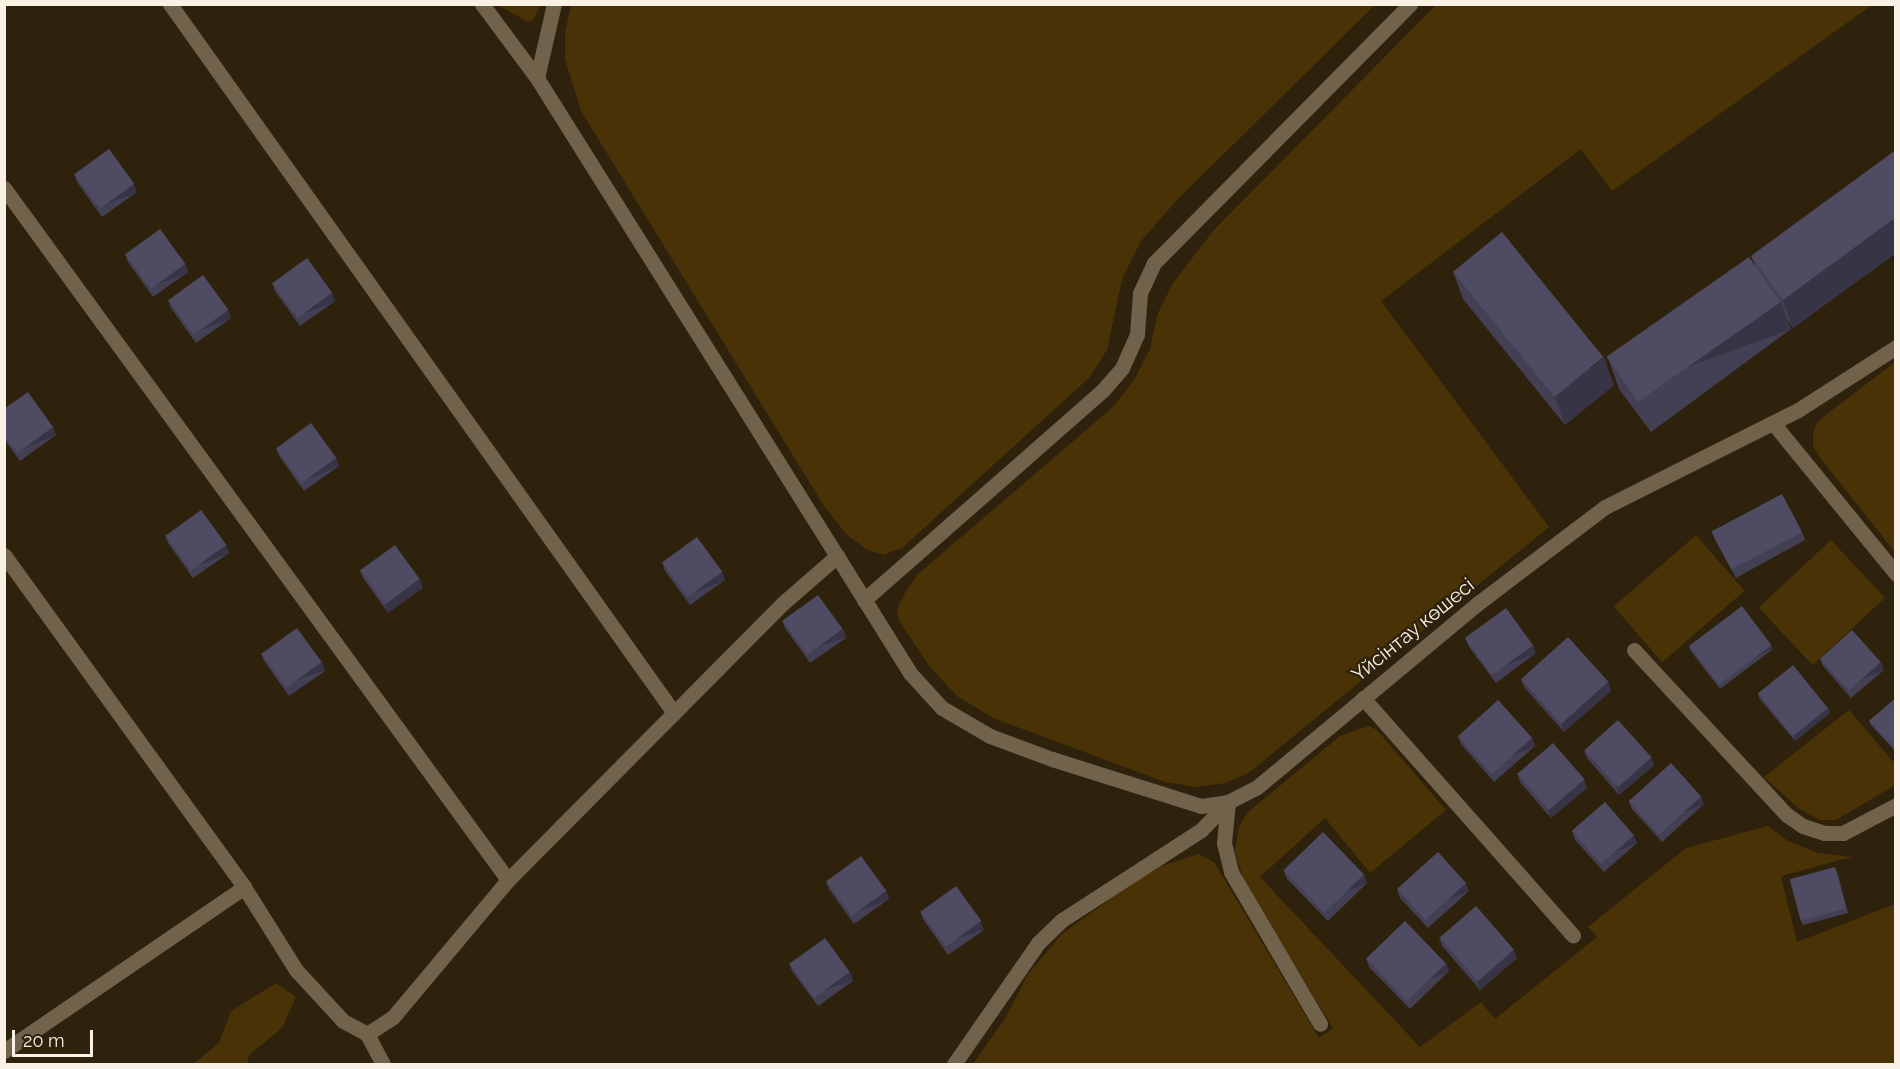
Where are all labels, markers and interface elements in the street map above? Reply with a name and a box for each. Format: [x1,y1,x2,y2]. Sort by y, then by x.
street label: Үйсінтау көшесі [1347,573,1479,687]
scale bar [15,1018,96,1056]
text: 20 m [23,1030,65,1051]

